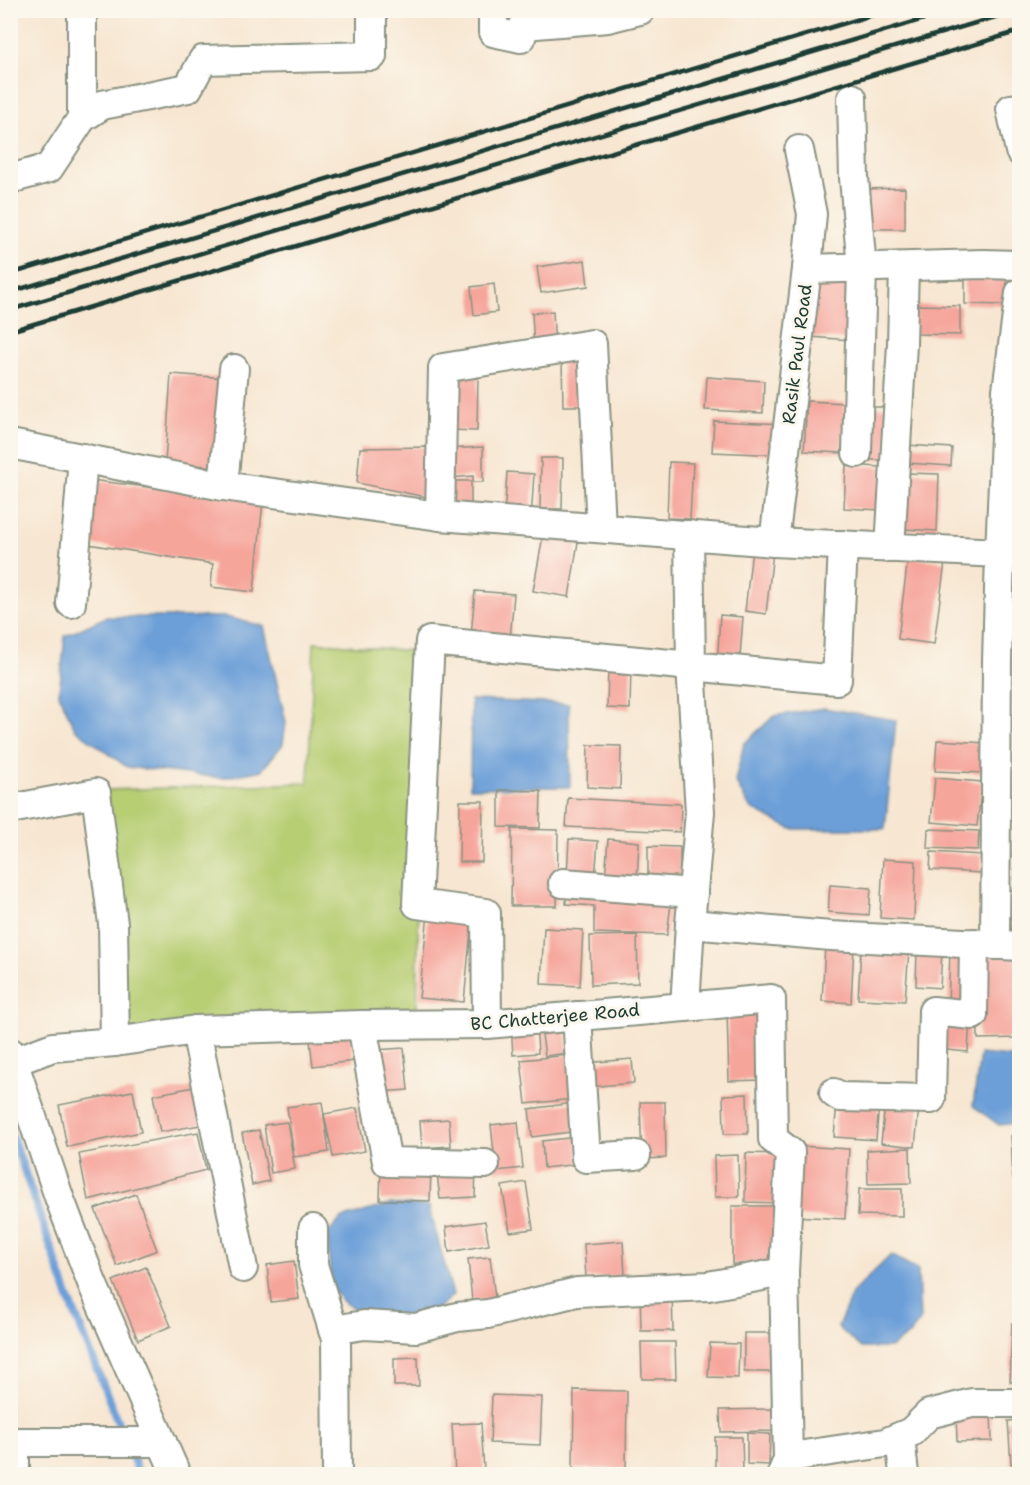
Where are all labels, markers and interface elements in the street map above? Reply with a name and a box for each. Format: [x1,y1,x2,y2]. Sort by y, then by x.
street label: Rasik Paul Road [777,283,817,425]
street label: BC Chatterjee Road [469,998,641,1036]

